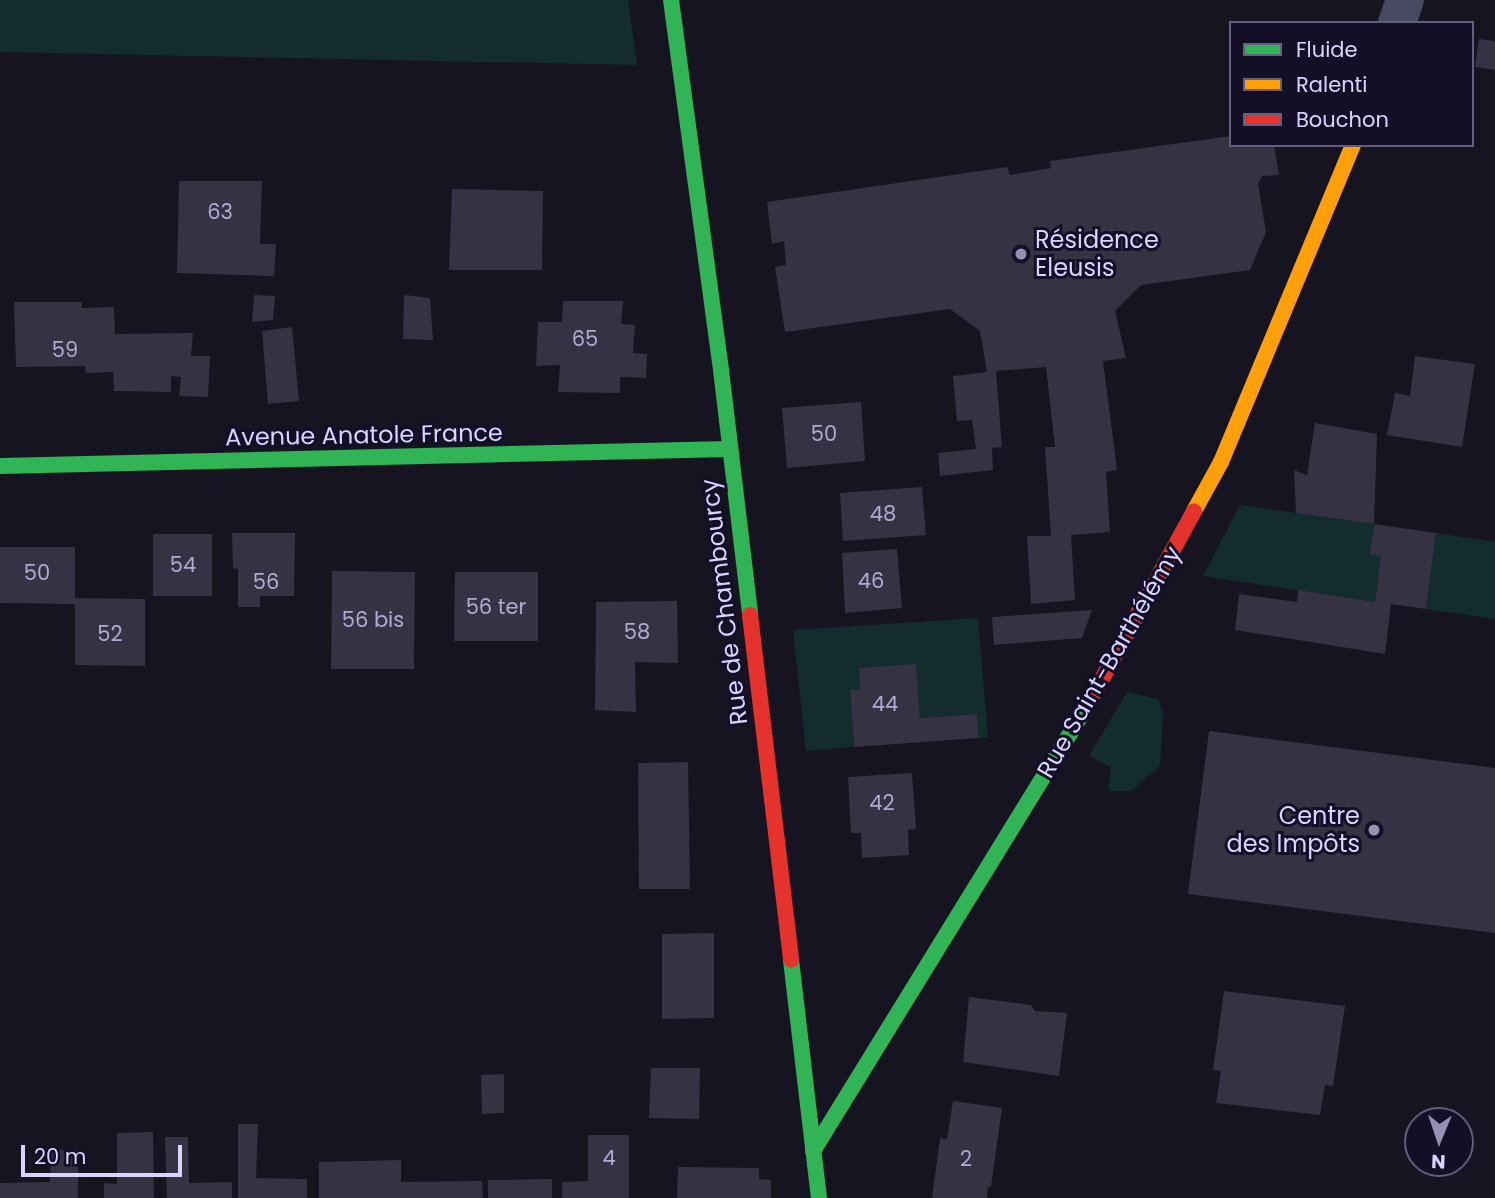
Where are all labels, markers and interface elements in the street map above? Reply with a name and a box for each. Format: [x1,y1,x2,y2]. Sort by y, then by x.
legend [1229,21,1474,147]
text: Fluide [1296,35,1358,64]
text: Ralenti [1296,70,1367,99]
text: Bouchon [1296,105,1389,134]
house number: 63 [207,199,233,225]
place label: Résidence Eleusis [1035,226,1159,282]
marker: Résidence Eleusis [1013,246,1029,262]
house number: 65 [572,326,598,352]
house number: 59 [52,337,78,363]
street label: Avenue Anatole France [225,418,503,452]
house number: 50 [811,421,837,447]
street label: Rue de Chambourcy [695,477,753,727]
house number: 48 [870,501,896,527]
street label: Rue Saint-Barthélémy [1031,541,1187,783]
house number: 54 [170,552,196,578]
house number: 50 [24,560,50,586]
house number: 46 [858,568,884,594]
house number: 56 [253,569,279,595]
house number: 56 ter [466,594,526,620]
house number: 56 bis [342,607,404,633]
house number: 58 [624,619,650,645]
house number: 52 [97,621,123,647]
house number: 44 [872,691,898,717]
house number: 42 [869,790,895,816]
place label: Centre des Impôts [1226,802,1360,858]
marker: Centre des Impôts [1366,822,1382,838]
north arrow [1404,1107,1474,1177]
scale bar [24,1132,186,1176]
text: 20 m [34,1142,87,1171]
house number: 4 [602,1145,616,1171]
house number: 2 [960,1146,972,1172]
text: N [1431,1148,1446,1175]

